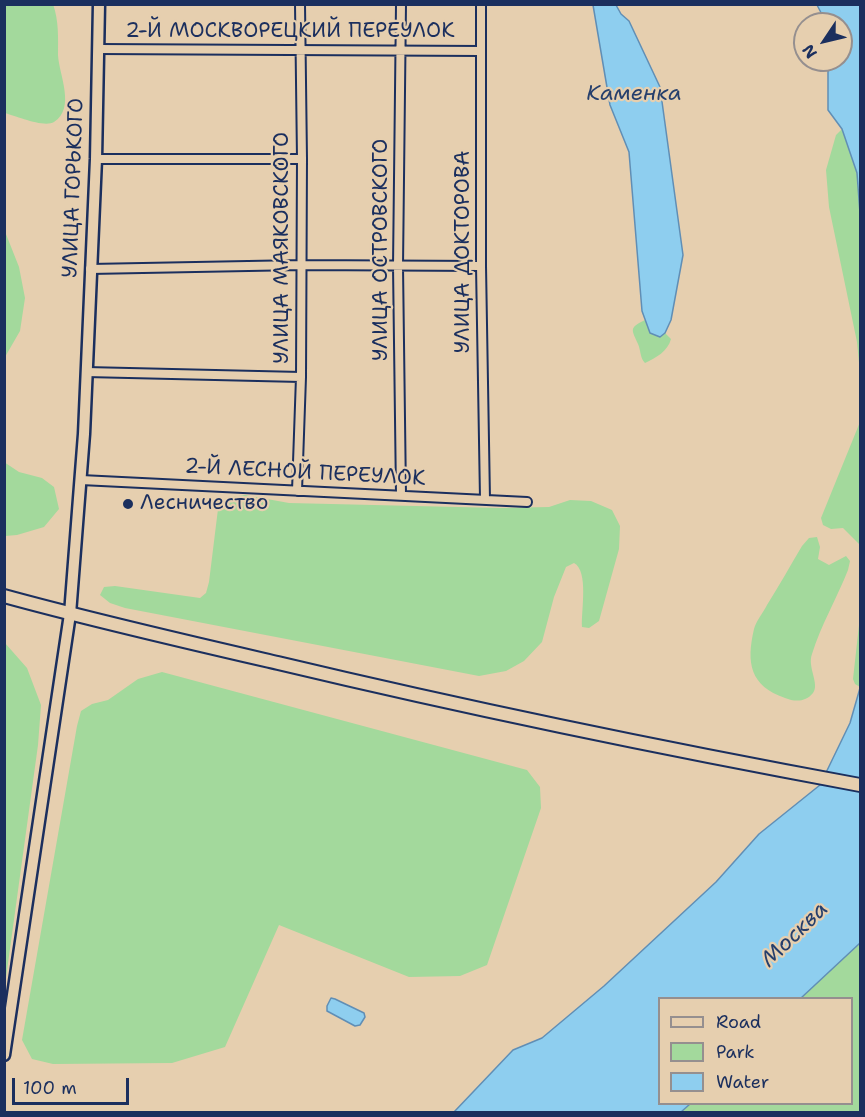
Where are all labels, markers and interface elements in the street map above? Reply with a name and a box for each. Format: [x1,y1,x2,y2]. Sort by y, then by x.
north arrow [793,12,853,72]
street label: 2-Й МОСКВОРЕЦКИЙ ПЕРЕУЛОК [125,19,455,45]
text: N [797,40,822,63]
water label: Каменка [586,81,682,107]
street label: УЛИЦА ГОРЬКОГО [58,98,90,278]
street label: УЛИЦА МАЯКОВСКОГО [270,132,296,364]
street label: УЛИЦА ОСТРОВСКОГО [369,139,395,361]
street label: УЛИЦА ДОКТОРОВА [451,150,477,354]
street label: 2-Й ЛЕСНОЙ ПЕРЕУЛОК [184,454,426,492]
place label: Лесничество [140,491,268,517]
marker: Лесничество [121,497,135,511]
water label: Москва [756,897,834,973]
legend [658,997,853,1105]
text: Road [716,1010,761,1034]
text: Park [716,1040,755,1064]
scale bar [15,1066,132,1104]
text: Water [716,1070,769,1094]
text: 100 m [23,1076,77,1100]

